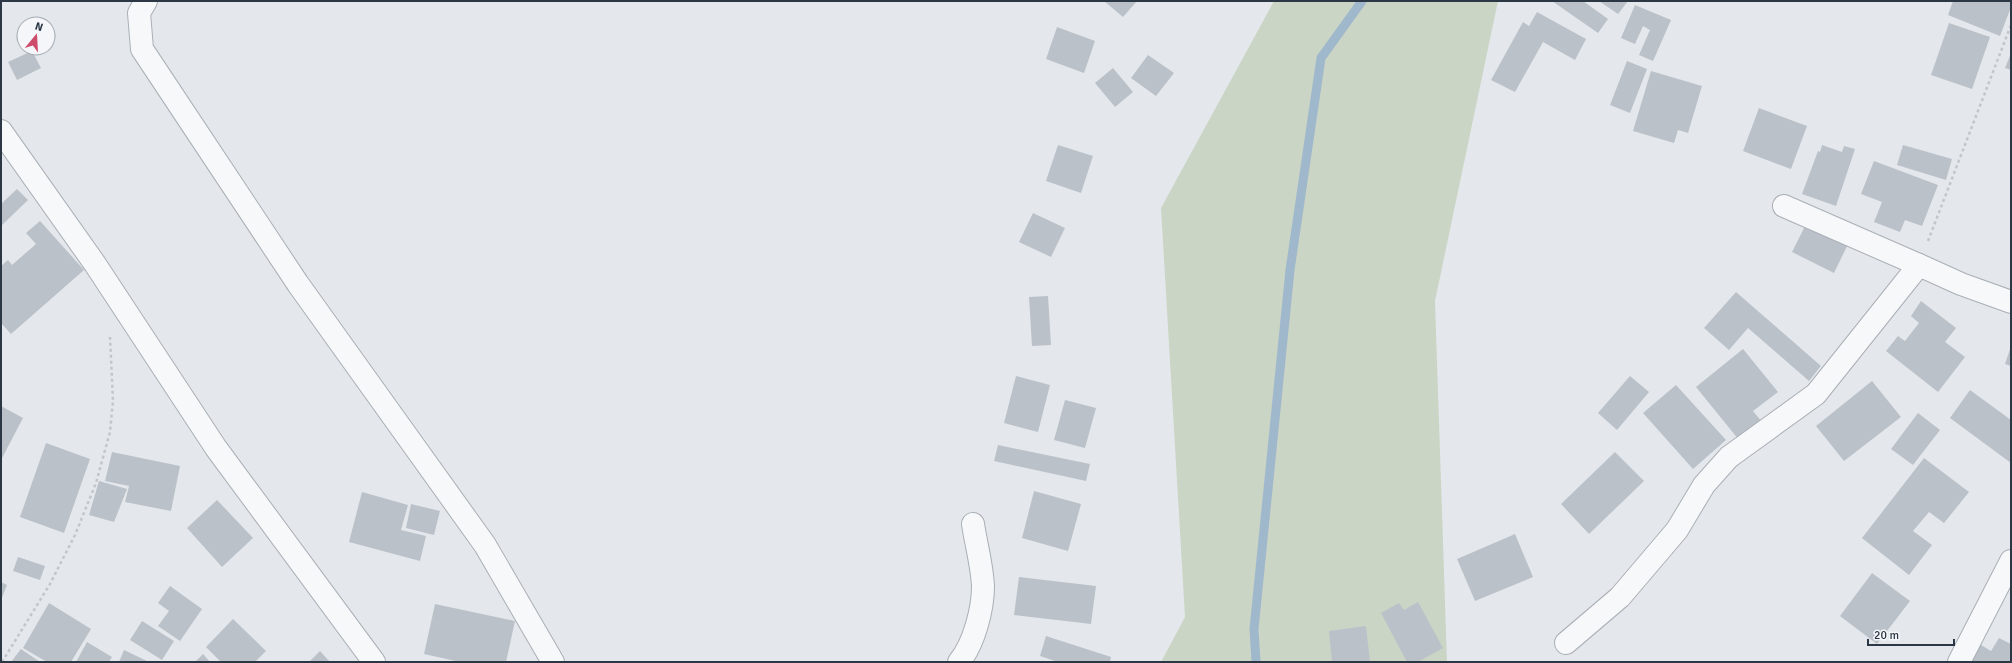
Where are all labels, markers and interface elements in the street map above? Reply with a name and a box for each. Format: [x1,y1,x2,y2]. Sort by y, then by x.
north arrow [16,16,56,56]
text: N [33,20,45,34]
scale bar [1868,621,1954,647]
text: 20 m [1874,628,1899,643]

